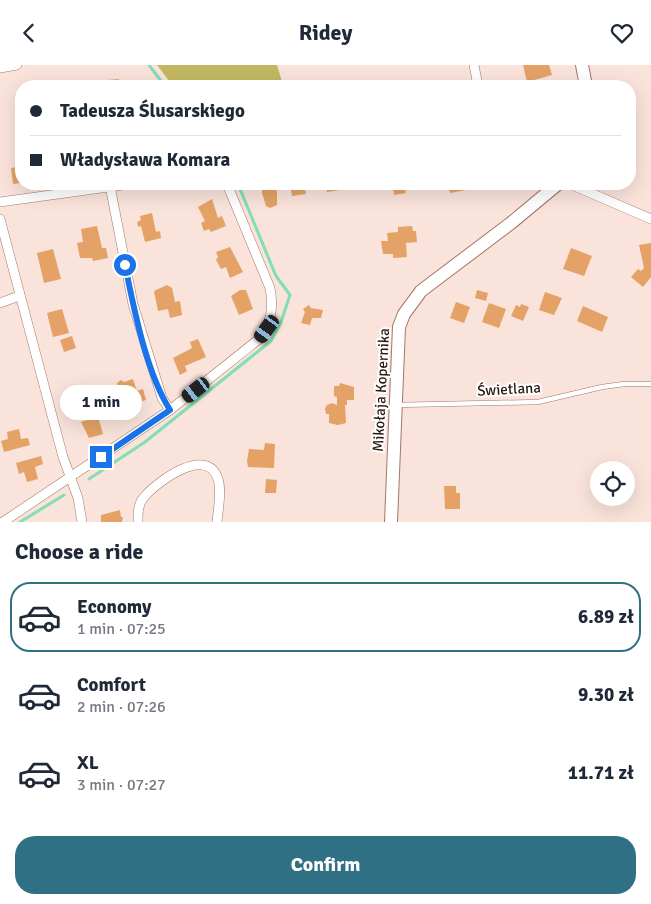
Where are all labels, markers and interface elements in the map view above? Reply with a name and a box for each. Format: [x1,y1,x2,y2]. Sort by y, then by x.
icon: back [15,19,43,47]
text: Ridey [299,19,352,46]
icon: heart [608,19,636,47]
text: Tadeusza Ślusarskiego [60,99,245,123]
text: Władysława Komara [60,148,230,172]
route start [114,254,136,276]
car [252,312,281,346]
street label: Mikołaja Kopernika [369,328,393,452]
car [179,375,212,405]
street label: Świetlana [477,377,541,400]
callout: 1 min [60,385,142,419]
text: 1 min [82,392,120,412]
route end [90,446,112,468]
map controls [590,461,635,506]
button: locate [590,461,635,506]
text: Choose a ride [15,538,143,565]
icon: car [17,595,62,640]
text: Economy [77,595,151,619]
text: 6.89 zł [578,605,634,629]
text: 1 min · 07:25 [77,619,166,639]
icon: car [17,673,62,718]
text: Comfort [77,673,146,697]
text: 9.30 zł [578,683,634,707]
text: 2 min · 07:26 [77,697,166,717]
icon: car [17,751,62,796]
text: XL [77,751,99,775]
text: 11.71 zł [568,761,634,785]
text: 3 min · 07:27 [77,775,166,795]
button: Confirm [15,836,636,894]

